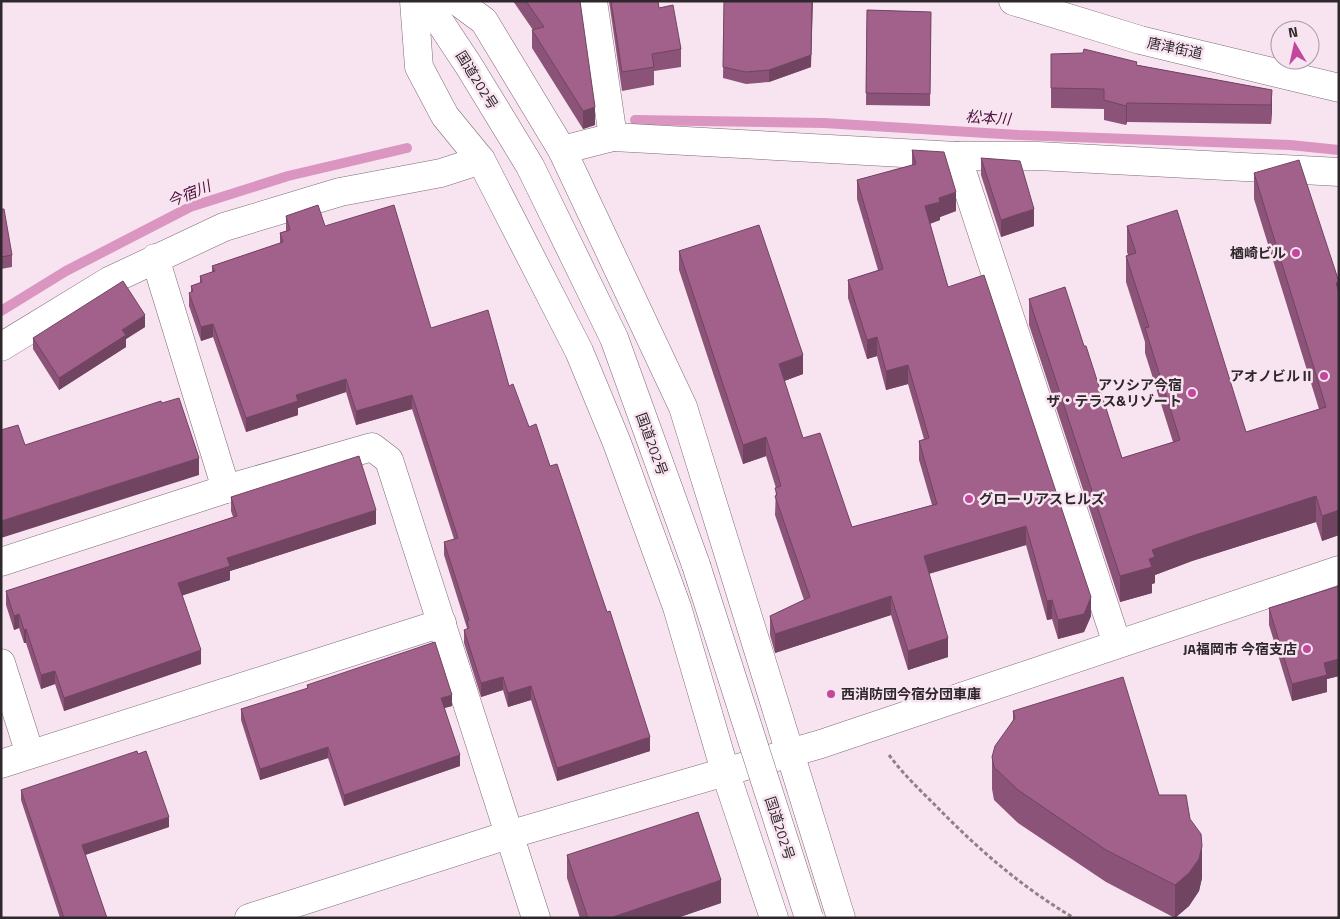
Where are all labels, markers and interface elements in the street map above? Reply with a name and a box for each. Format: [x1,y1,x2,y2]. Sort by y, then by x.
north arrow [1270,20,1320,70]
text: N [1286,21,1299,43]
street label: 唐津街道 [1146,31,1205,64]
street label: 国道202号 [451,46,504,113]
water label: 松本川 [965,104,1013,131]
water label: 今宿川 [164,174,216,213]
place label: 楢崎ビル [1230,242,1286,263]
marker: 楢崎ビル [1290,247,1302,259]
place label: アオノビルⅡ [1230,365,1314,386]
marker: アオノビルⅡ [1318,370,1330,382]
place label: アソシア今宿 ザ・テラス&リゾート [1046,374,1182,411]
marker: アソシア今宿 ザ・テラス&リゾート [1186,387,1198,399]
street label: 国道202号 [631,409,674,478]
place label: グローリアスヒルズ [979,488,1105,509]
marker: グローリアスヒルズ [963,493,975,505]
place label: JA福岡市 今宿支店 [1183,638,1297,659]
marker: JA福岡市 今宿支店 [1301,643,1313,655]
place label: 西消防団今宿分団車庫 [841,683,981,704]
marker: 西消防団今宿分団車庫 [825,688,837,700]
street label: 国道202号 [760,793,801,862]

